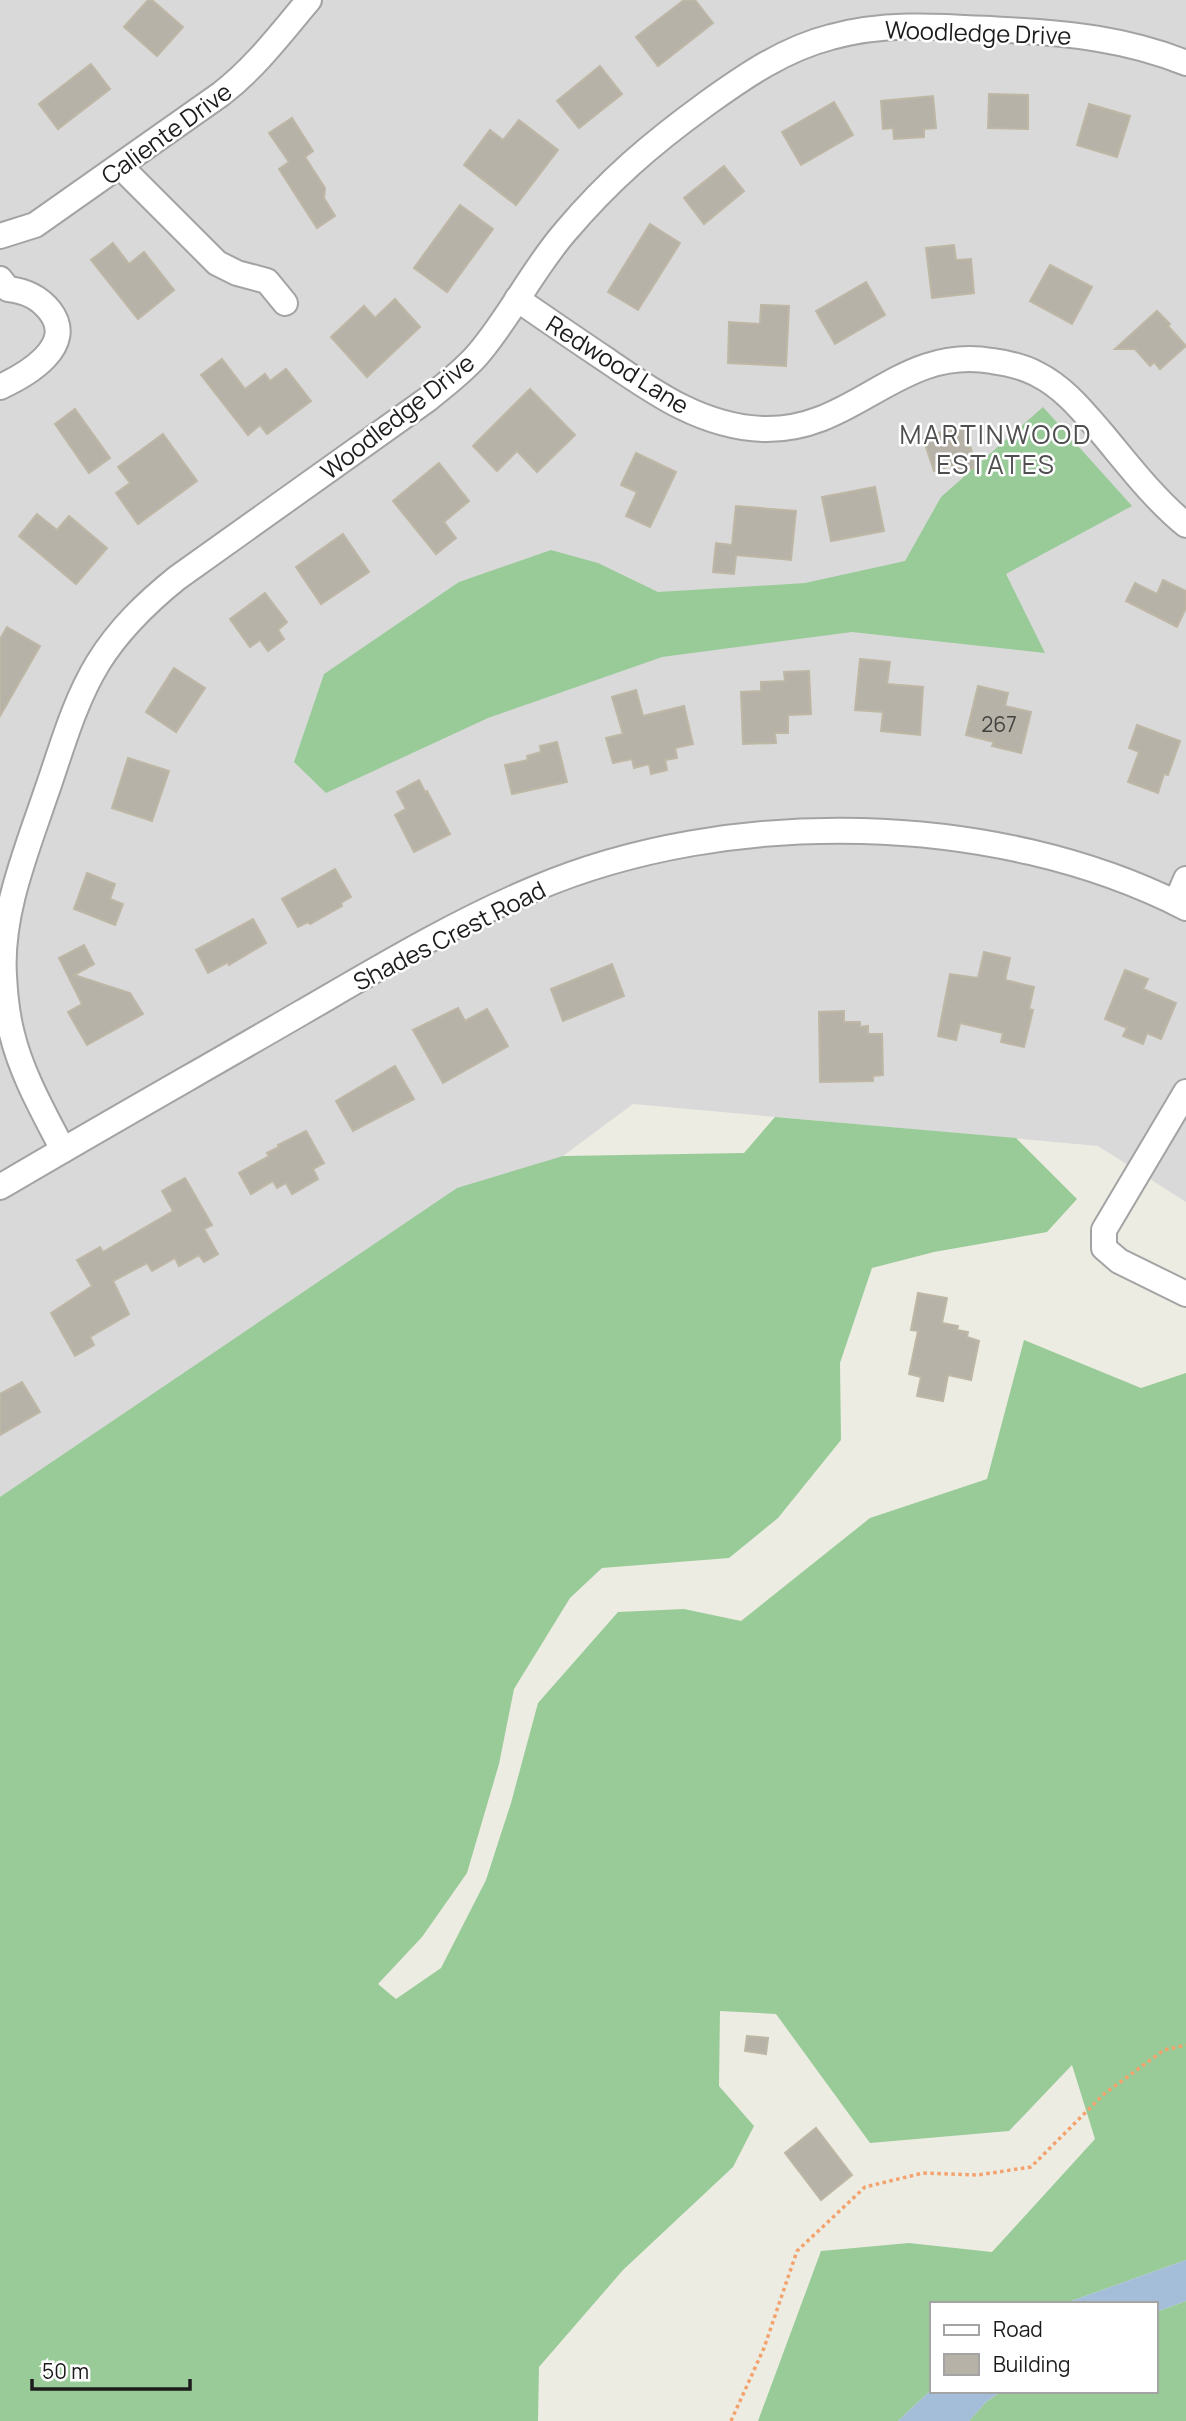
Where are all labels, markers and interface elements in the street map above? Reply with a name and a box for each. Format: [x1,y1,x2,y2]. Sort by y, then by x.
street label: Woodledge Drive [884,12,1072,52]
street label: Caliente Drive [94,74,238,192]
street label: Redwood Lane [540,307,696,421]
street label: Woodledge Drive [313,346,481,486]
district label: MARTINWOOD ESTATES [900,416,1092,482]
house number: 267 [981,710,1017,738]
street label: Shades Crest Road [347,872,551,998]
legend [930,2302,1158,2393]
text: Road [993,2315,1043,2343]
scale bar [32,2348,189,2392]
text: Building [993,2350,1070,2378]
text: 50 m [42,2357,89,2385]

